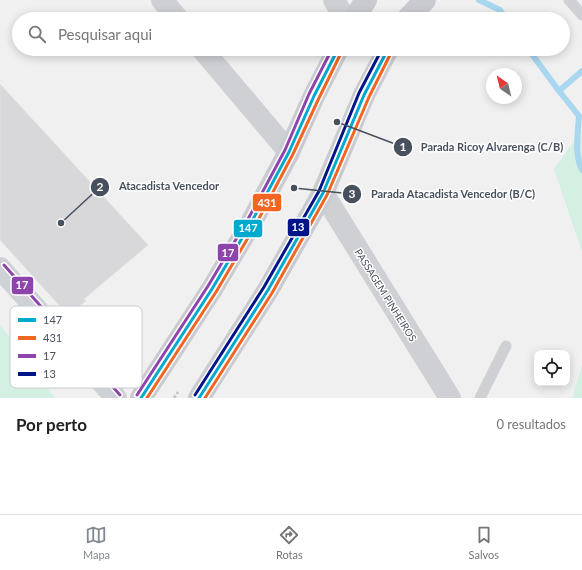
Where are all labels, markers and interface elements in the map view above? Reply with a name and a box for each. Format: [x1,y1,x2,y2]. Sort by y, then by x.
search box [12,12,570,56]
icon: search [26,23,48,45]
text: Pesquisar aqui [58,25,152,43]
north arrow [486,68,522,104]
callout: Parada Ricoy Alvarenga (C/B) [393,135,572,158]
text: 1 [400,139,407,154]
text: Parada Ricoy Alvarenga (C/B) [421,140,563,153]
callout: Atacadista Vencedor [90,175,227,198]
text: 2 [97,179,104,194]
text: Atacadista Vencedor [118,179,220,192]
callout: Parada Atacadista Vencedor (B/C) [342,183,543,206]
text: 3 [349,186,356,201]
text: Parada Atacadista Vencedor (B/C) [371,187,535,200]
line badge: 431 [252,193,282,212]
text: 431 [257,196,277,209]
line badge: 13 [287,218,310,237]
line badge: 147 [233,219,263,238]
text: 13 [292,220,304,233]
text: 147 [238,221,258,234]
line badge: 17 [217,243,239,262]
text: 17 [222,246,234,259]
street label: PASSAGEM PINHEIROS [353,247,419,343]
line badge: 17 [11,276,34,295]
text: 17 [16,278,28,291]
legend [10,306,142,388]
text: 147 [43,313,62,326]
text: 431 [43,331,62,344]
text: 17 [43,349,56,362]
map controls [534,350,570,386]
button: locate [534,350,570,386]
text: 13 [43,367,56,380]
text: Por perto [16,414,87,435]
text: 0 resultados [496,416,566,432]
tab: Mapa [83,524,110,561]
tab: Rotas [276,524,303,561]
tab: Salvos [469,524,499,561]

